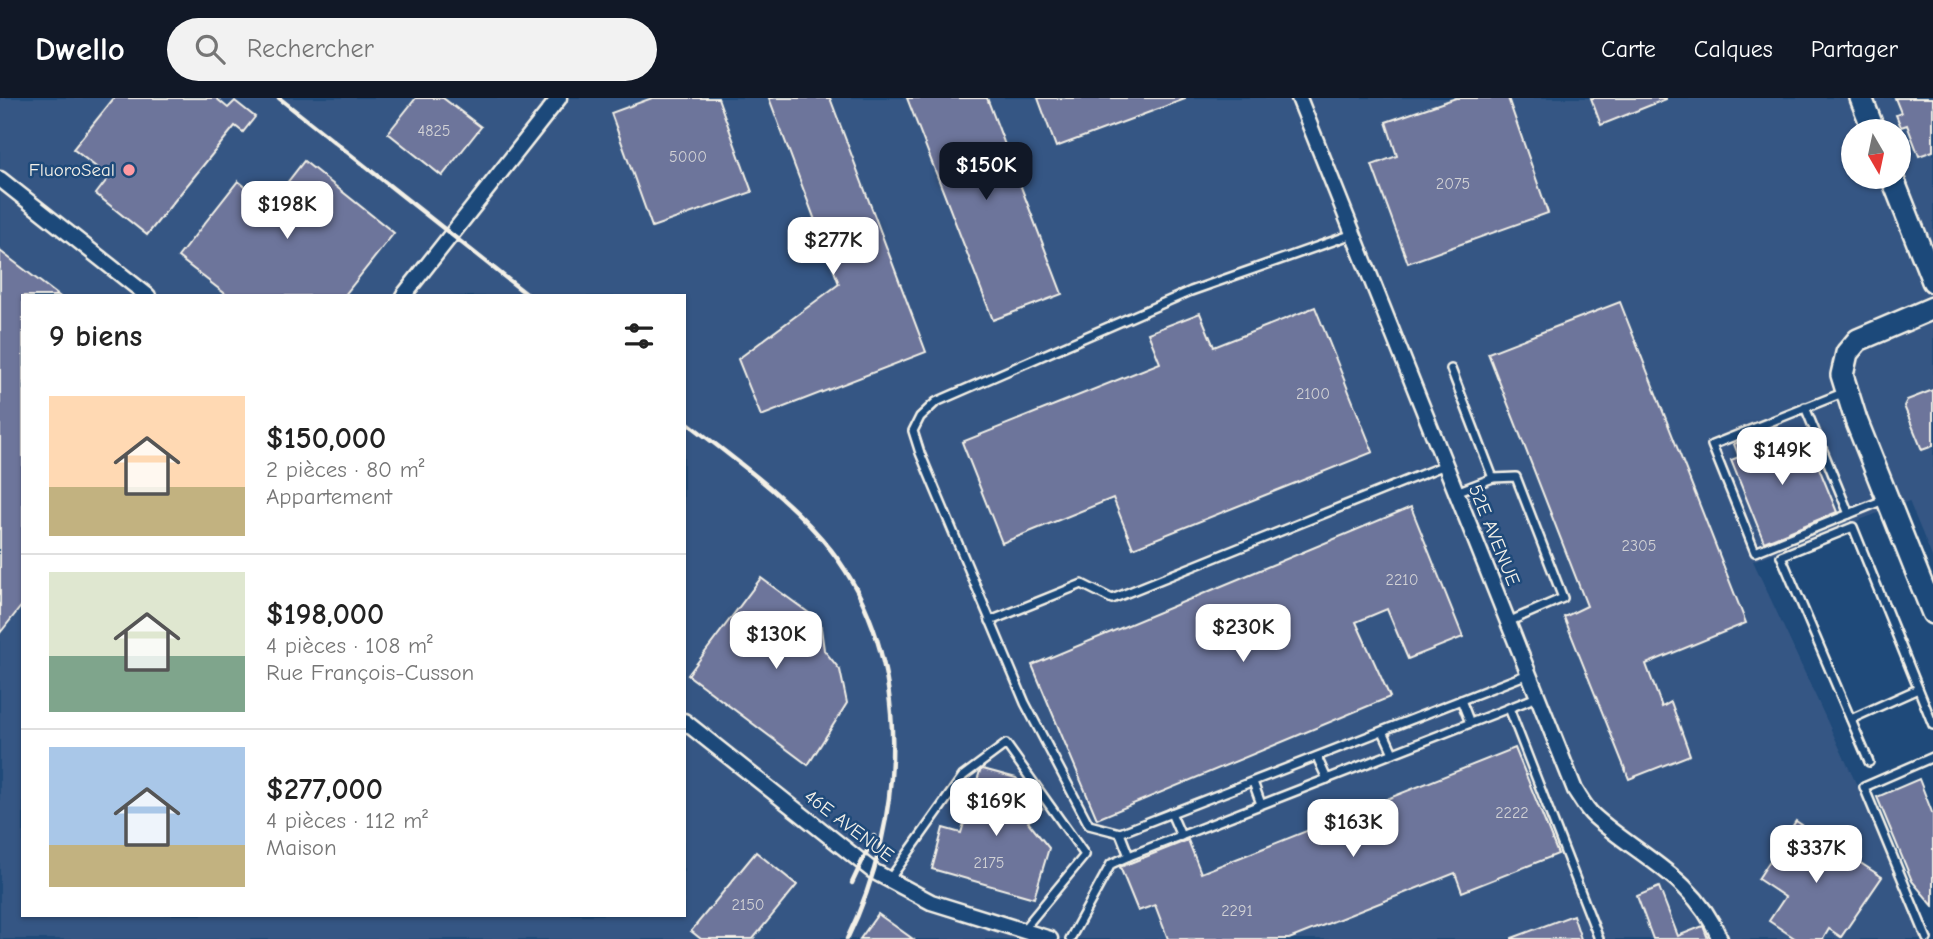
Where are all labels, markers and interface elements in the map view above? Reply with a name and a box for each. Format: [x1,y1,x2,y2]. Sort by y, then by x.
search box [167,18,657,81]
text: Dwello [35,30,125,68]
icon: search [191,30,229,68]
text: Rechercher [247,34,374,64]
text: Carte [1601,35,1656,63]
text: Calques [1694,35,1773,63]
text: Partager [1811,35,1898,63]
north arrow [1841,119,1911,189]
map controls [1841,119,1911,189]
house number: 4825 [417,122,451,140]
pin: $150K [937,142,1035,202]
house number: 5000 [669,148,707,166]
text: $150K [955,151,1017,178]
place label: FluoroSeal [29,159,115,181]
marker: FluoroSeal [121,162,137,178]
house number: 2075 [1436,175,1470,193]
pin: $198K [238,181,336,241]
text: $198K [257,190,317,217]
pin: $277K [784,218,882,277]
text: $277K [804,226,862,253]
icon: filters [620,317,658,355]
text: 9 biens [49,319,142,354]
house number: 2100 [1296,385,1330,403]
text: $150,000 [266,421,386,456]
icon: home [105,424,189,508]
pin: $149K [1733,428,1831,487]
text: $149K [1753,436,1811,463]
text: 2 pièces · 80 m² [266,456,425,483]
street label: 52E AVENUE [1464,481,1524,589]
text: Appartement [266,483,392,510]
house number: 2305 [1622,537,1656,555]
house number: 2210 [1386,571,1418,589]
text: $198,000 [266,597,384,632]
icon: home [105,600,189,684]
pin: $230K [1194,604,1292,664]
pin: $130K [727,612,825,671]
text: $230K [1212,613,1274,640]
text: $130K [746,620,806,647]
text: 4 pièces · 108 m² [266,632,433,659]
text: Rue François-Cusson [266,659,474,686]
text: $277,000 [266,772,383,807]
icon: home [105,775,189,859]
pin: $169K [947,778,1045,838]
street label: 46E AVENUE [800,785,898,867]
text: $169K [966,787,1026,814]
pin: $163K [1304,800,1402,859]
house number: 2222 [1495,804,1529,822]
text: 4 pièces · 112 m² [266,807,428,834]
text: $163K [1323,808,1383,835]
pin: $337K [1767,826,1865,885]
text: Maison [266,834,337,861]
text: $337K [1786,834,1846,861]
house number: 2175 [974,854,1004,872]
house number: 2150 [731,896,765,914]
house number: 2291 [1221,902,1253,920]

